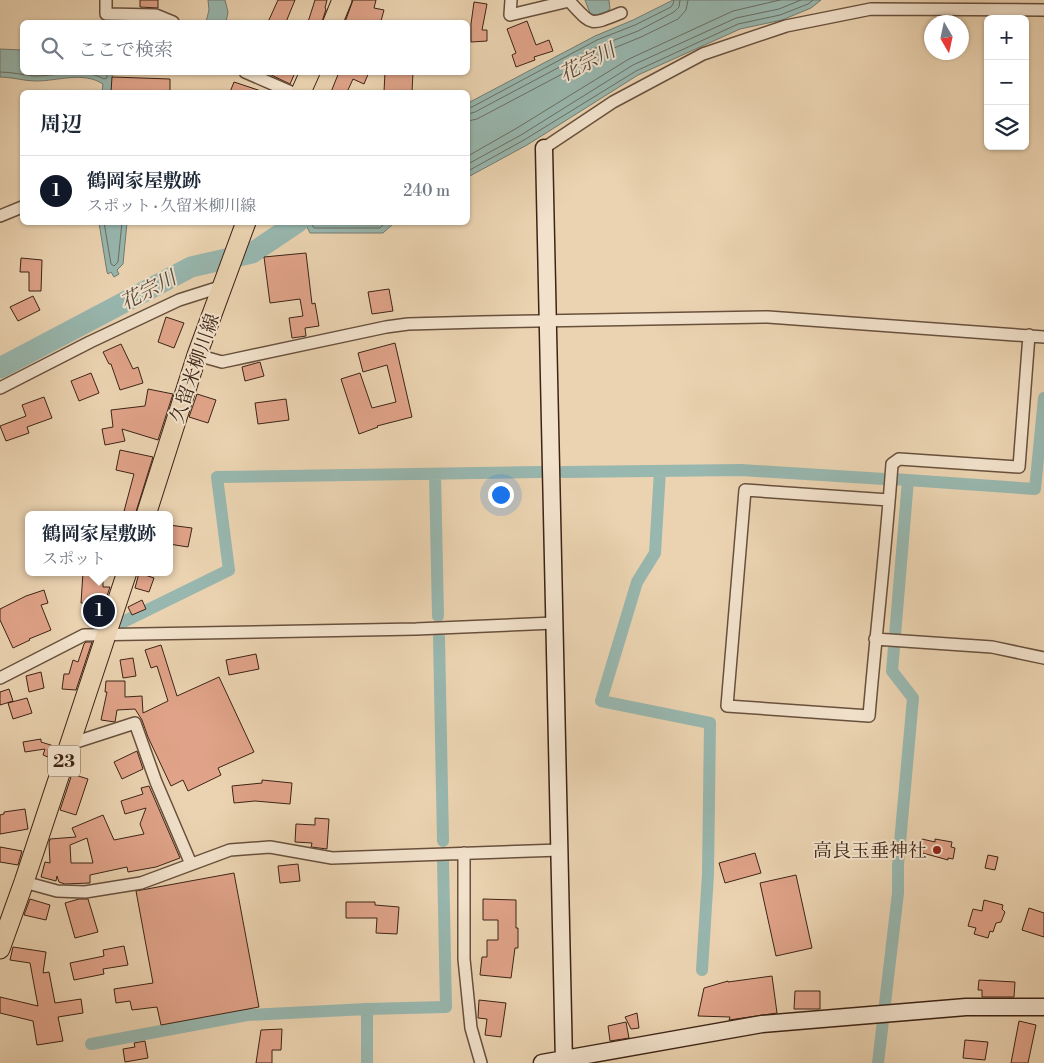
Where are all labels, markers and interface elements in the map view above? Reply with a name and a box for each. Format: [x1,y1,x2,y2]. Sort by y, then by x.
north arrow [924,15,969,60]
map controls [984,15,1029,150]
button: + [984,15,1029,60]
search box [20,20,470,75]
icon: search [38,34,66,62]
text: ここで検索 [78,38,173,62]
water label: 花宗川 [555,38,622,88]
button: − [984,60,1029,105]
button: layers [984,105,1029,150]
text: 周辺 [40,112,82,138]
text: 鶴岡家屋敷跡 [87,169,201,193]
text: 1 [52,181,60,201]
text: 240 m [403,181,450,201]
text: スポット · 久留米柳川線 [87,196,256,216]
water label: 花宗川 [116,265,183,316]
street label: 久留米柳川線 [165,311,225,426]
your location [488,482,514,508]
popup [25,511,173,576]
text: 鶴岡家屋敷跡 [42,522,156,546]
text: スポット [42,549,106,569]
pin: 1 [83,592,115,630]
road number: 23 [48,746,80,776]
place label: 高良玉垂神社 [813,839,927,863]
marker: 高良玉垂神社 [931,844,943,856]

